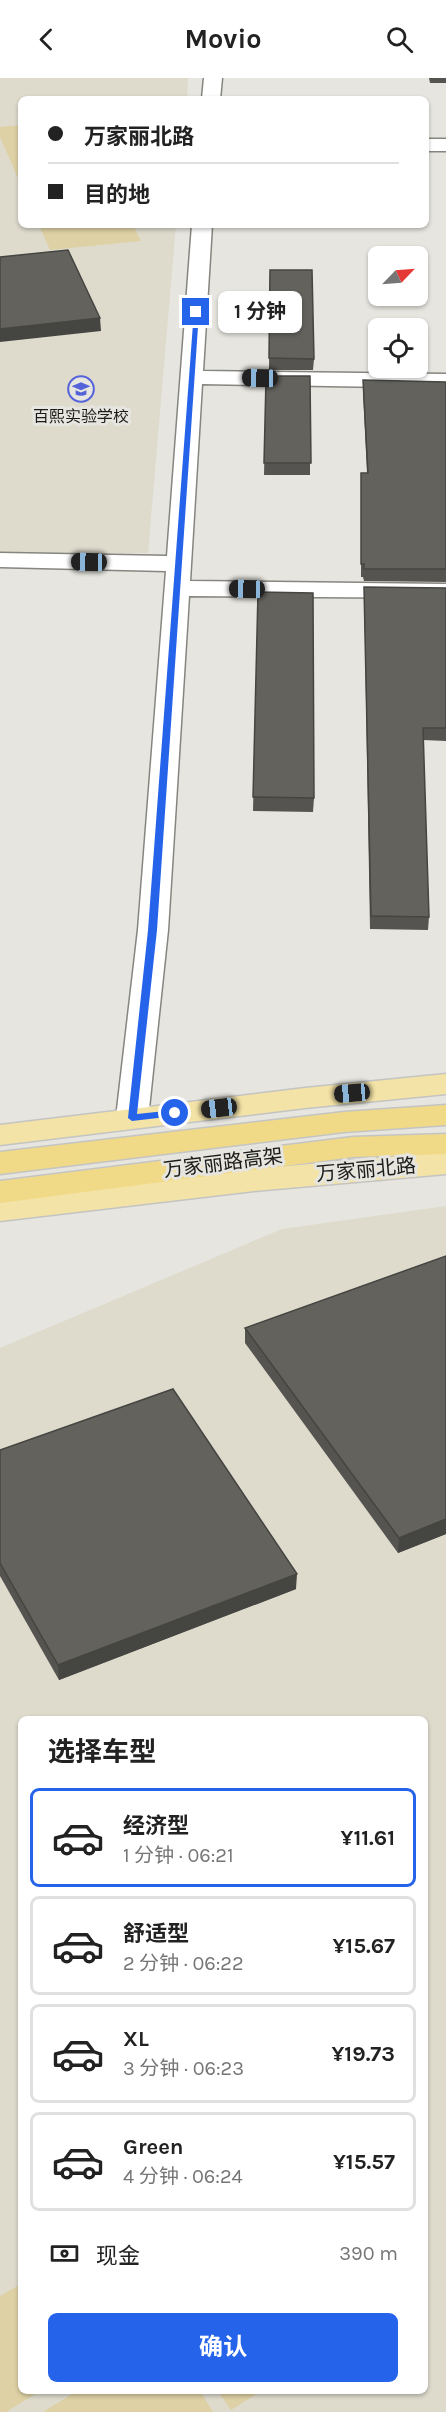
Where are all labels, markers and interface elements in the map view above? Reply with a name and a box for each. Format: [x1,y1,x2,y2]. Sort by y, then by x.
icon: back [30,23,63,56]
text: Movio [184,23,262,55]
icon: search [383,23,416,56]
text: 万家丽北路 [84,124,194,150]
text: 目的地 [84,182,150,208]
north arrow [368,246,428,306]
map controls [368,246,428,378]
callout: 1 分钟 [217,291,301,333]
route end [182,298,209,325]
text: 1 分钟 [234,300,286,323]
button: locate [368,318,428,378]
car [242,369,278,387]
school or university icon: 百熙实验学校 [66,374,96,404]
place label: 百熙实验学校 [33,407,129,426]
car [71,553,107,571]
car [229,580,265,598]
car [333,1082,371,1104]
car [200,1097,238,1119]
route start [161,1099,188,1126]
street label: 万家丽路高架 [162,1144,284,1182]
street label: 万家丽北路 [315,1154,417,1186]
text: 选择车型 [48,1736,156,1768]
icon: car [51,1811,105,1865]
text: 经济型 [123,1813,189,1839]
text: ¥11.61 [340,1825,395,1851]
text: 1 分钟 · 06:21 [123,1844,234,1867]
icon: car [51,1919,105,1973]
text: 舒适型 [123,1921,189,1947]
text: ¥15.67 [332,1933,395,1959]
text: 2 分钟 · 06:22 [123,1952,244,1975]
text: XL [123,2026,149,2052]
icon: car [51,2027,105,2081]
text: ¥19.73 [331,2041,395,2067]
text: 3 分钟 · 06:23 [123,2057,244,2080]
text: Green [123,2134,184,2160]
icon: car [51,2135,105,2189]
text: ¥15.57 [333,2149,395,2175]
text: 4 分钟 · 06:24 [123,2165,243,2188]
icon: cash [48,2237,81,2270]
text: 390 m [339,2242,398,2265]
text: 现金 [96,2243,140,2269]
button: 确认 [48,2313,398,2382]

